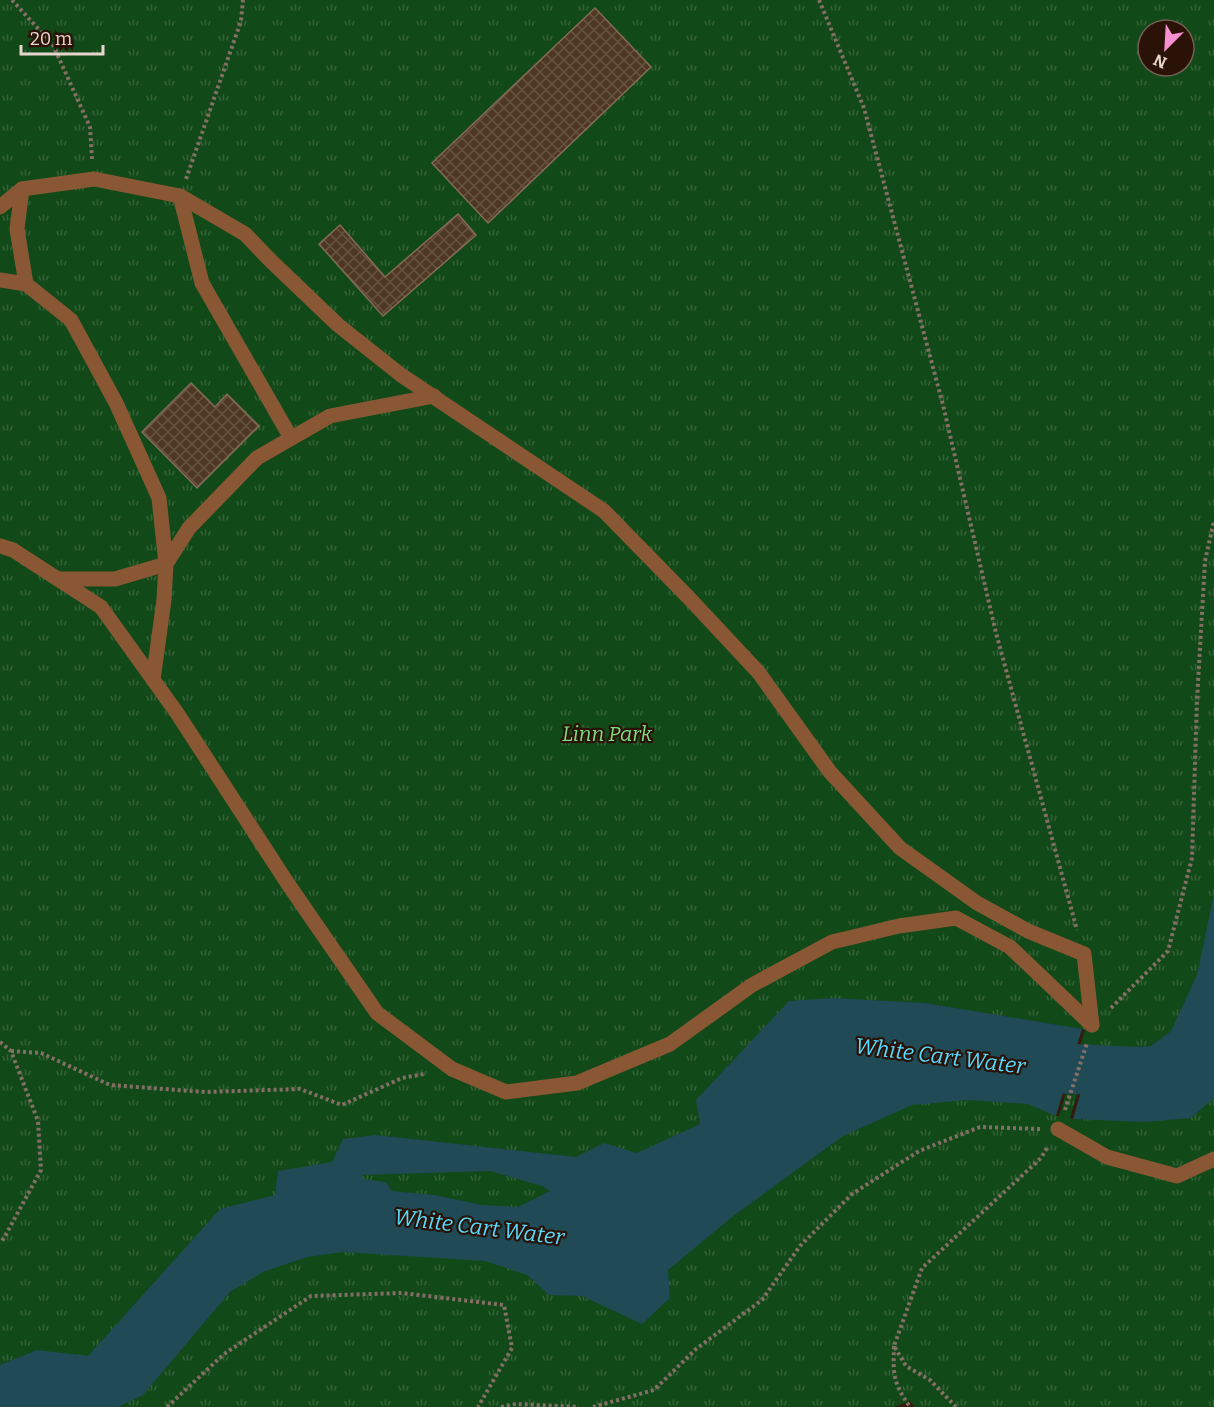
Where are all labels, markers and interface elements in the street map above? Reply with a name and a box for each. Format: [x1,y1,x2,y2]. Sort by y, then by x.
scale bar [21,18,104,56]
north arrow [1136,18,1196,78]
text: 20 m [30,28,72,50]
text: N [1151,50,1170,72]
park label: Linn Park [562,721,653,747]
water label: White Cart Water [853,1032,1028,1080]
water label: White Cart Water [392,1203,567,1251]

